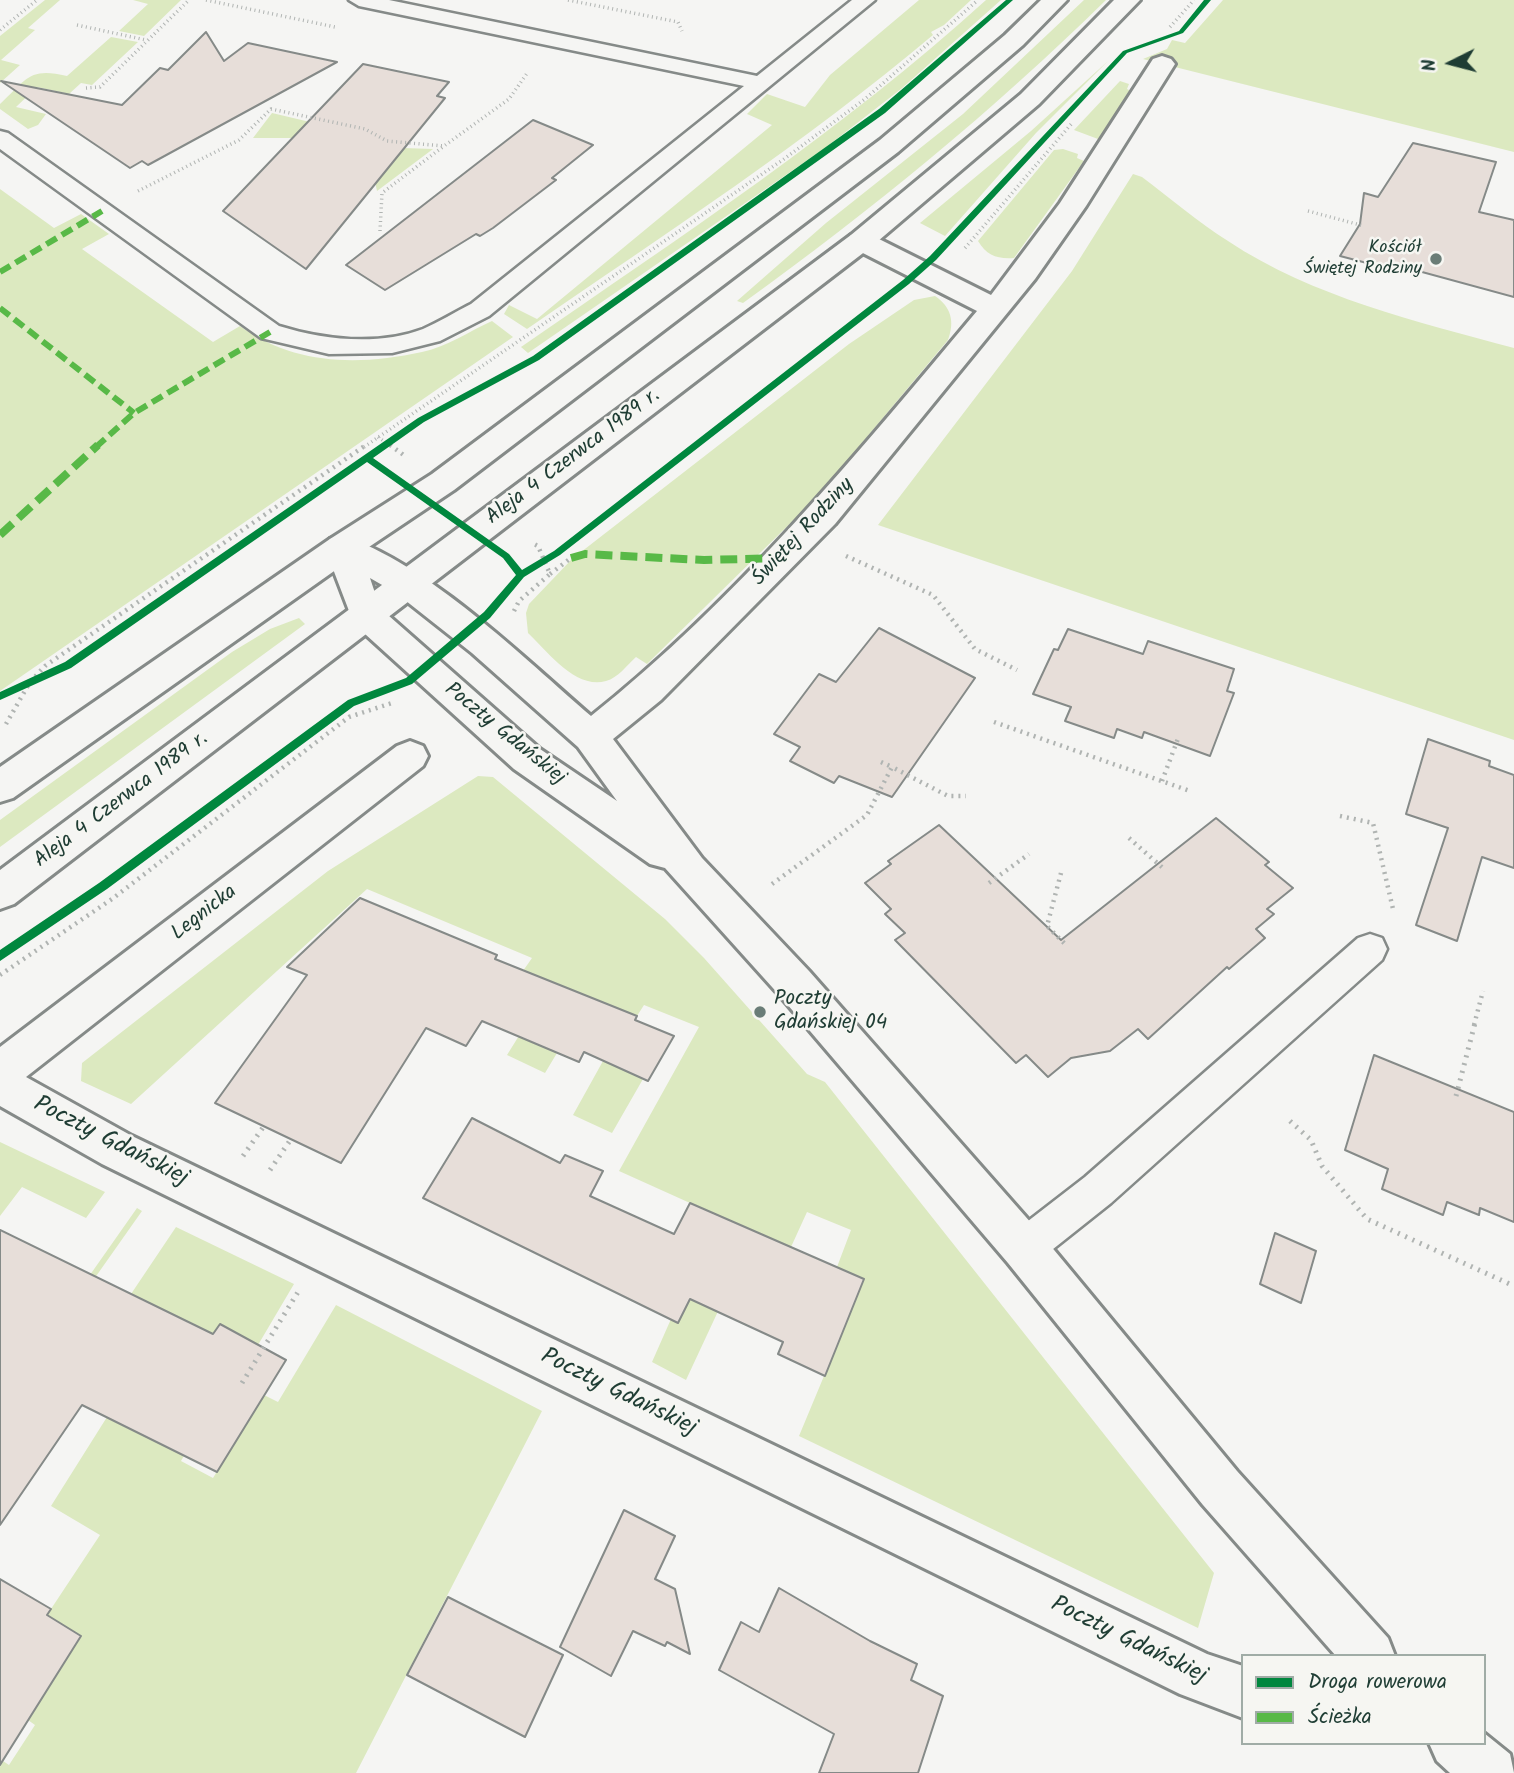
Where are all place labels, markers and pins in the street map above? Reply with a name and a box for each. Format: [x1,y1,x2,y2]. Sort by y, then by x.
place label: Kościół Świętej Rodziny [1304,238,1422,280]
marker: Kościół Świętej Rodziny [1428,251,1444,267]
place label: Poczty Gdańskiej 04 [774,987,887,1037]
marker: Poczty Gdańskiej 04 [752,1004,768,1020]

